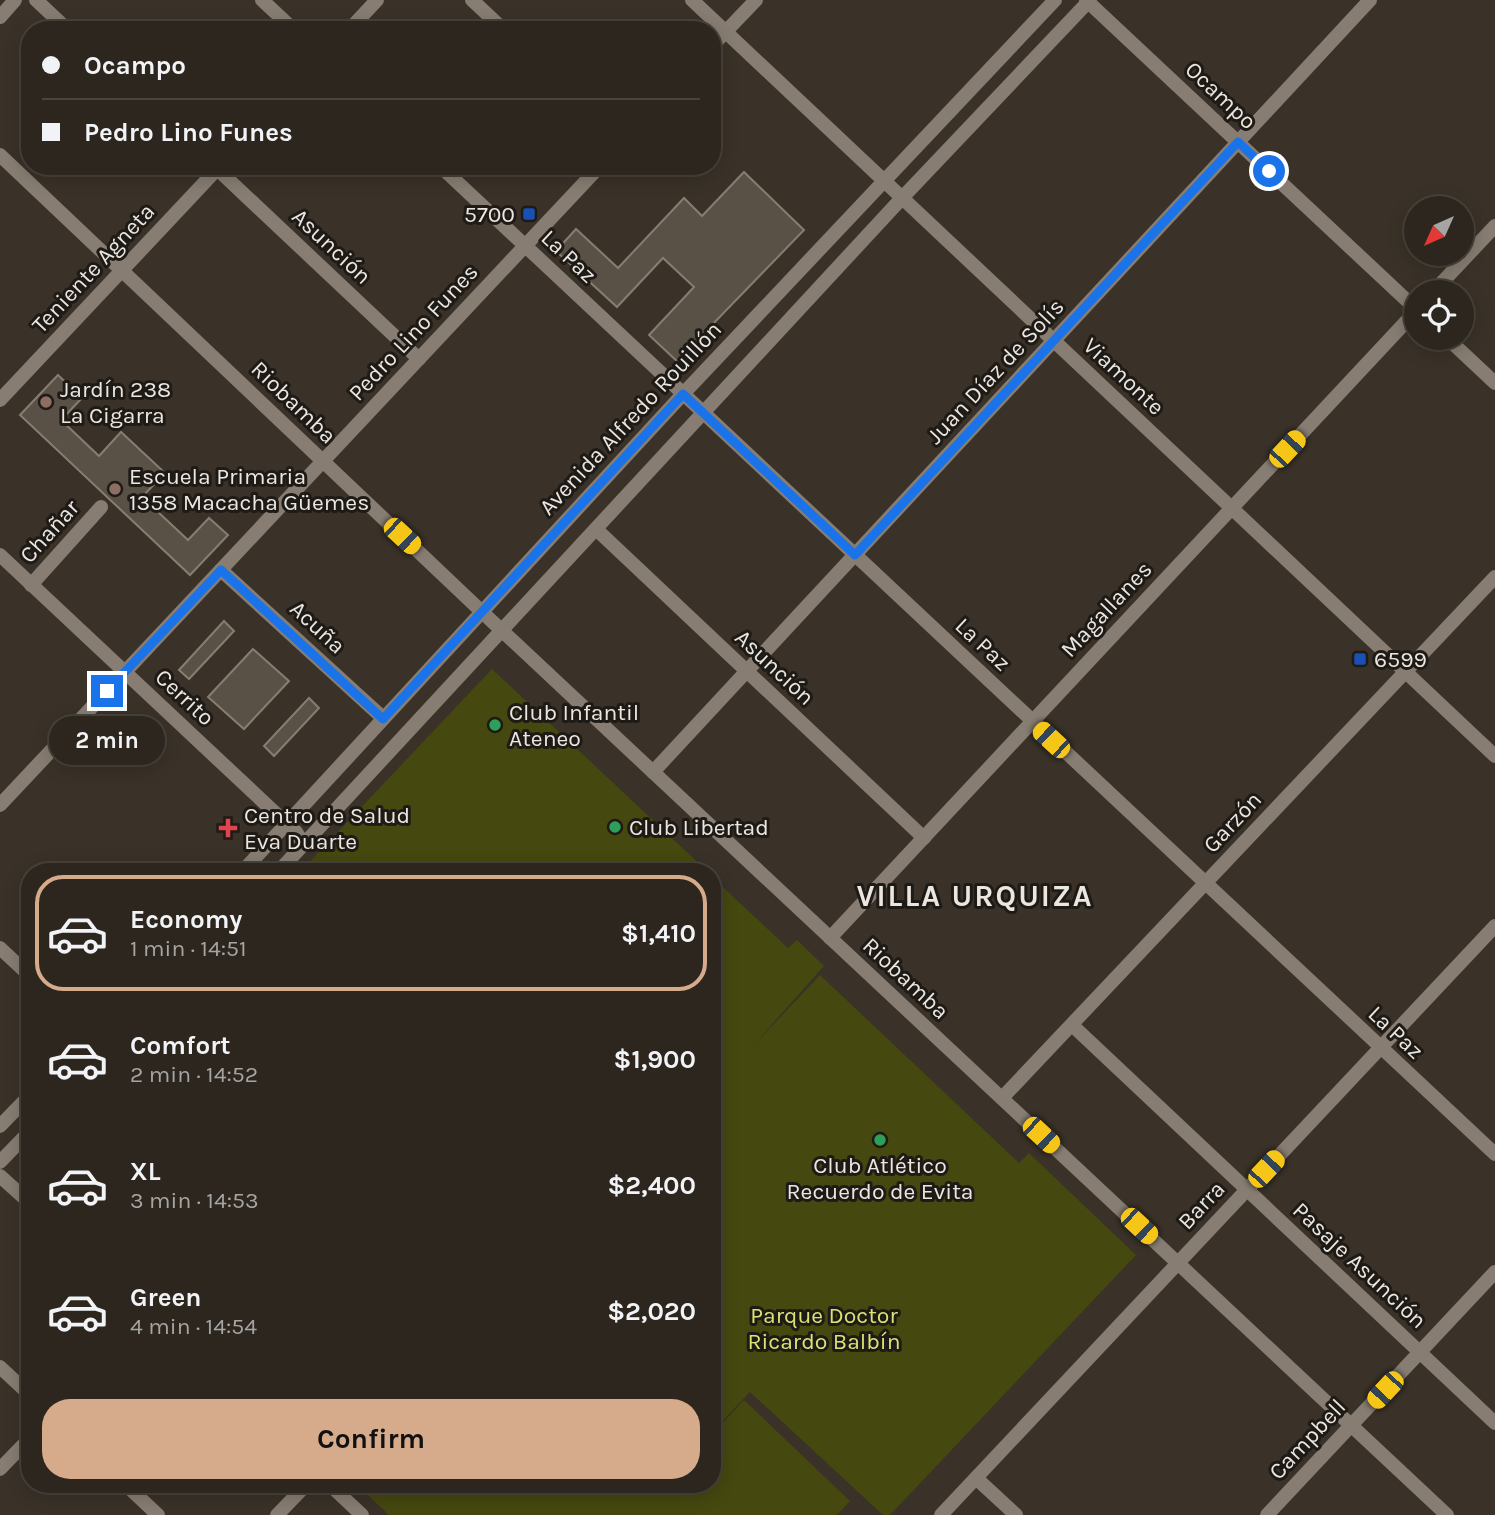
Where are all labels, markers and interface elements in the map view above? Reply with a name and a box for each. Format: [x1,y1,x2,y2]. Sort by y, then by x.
text: Ocampo [84,50,186,81]
street label: Ocampo [1180,56,1262,135]
text: Pedro Lino Funes [84,117,293,148]
route start [1253,155,1285,187]
north arrow [1404,196,1474,266]
map controls [1404,196,1474,350]
street label: Teniente Agneta [26,198,160,339]
place label: 5700 [464,201,515,228]
street label: Asunción [287,203,377,290]
marker: 5700 [521,206,537,222]
street label: La Paz [536,224,602,288]
street label: Pedro Lino Funes [343,258,484,406]
button: locate [1404,280,1474,350]
street label: Juan Díaz de Solís [921,293,1070,450]
street label: Avenida Alfredo Rouillón [534,316,727,521]
street label: Viamonte [1078,332,1170,421]
street label: Riobamba [246,355,342,449]
place label: Jardín 238 La Cigarra [60,376,171,429]
marker: Jardín 238 La Cigarra [38,394,54,410]
car [1265,426,1310,472]
place label: Escuela Primaria 1358 Macacha Güemes [129,463,369,516]
marker: Escuela Primaria 1358 Macacha Güemes [107,481,123,497]
street label: Chañar [14,494,85,568]
car [380,514,425,558]
street label: Magallanes [1055,556,1158,663]
street label: Acuña [284,595,351,660]
street label: La Paz [950,612,1016,676]
street label: Asunción [730,624,820,711]
place label: 6599 [1374,646,1427,673]
marker: 6599 [1352,651,1368,667]
street label: Cerrito [150,663,220,731]
route end [91,675,123,707]
place label: Club Infantil Ateneo [509,699,639,752]
callout: 2 min [49,716,165,764]
marker: Club Infantil Ateneo [487,717,503,733]
car [1029,718,1074,762]
text: 2 min [75,727,139,754]
street label: Garzón [1198,786,1267,858]
place label: Centro de Salud Eva Duarte [244,802,410,855]
place label: Club Libertad [629,814,769,841]
marker: Centro de Salud Eva Duarte [218,818,238,838]
marker: Club Libertad [607,819,623,835]
district label: VILLA URQUIZA [856,878,1094,914]
icon: car [46,902,109,965]
text: Economy [130,904,242,935]
text: $1,410 [621,918,696,949]
street label: Riobamba [857,932,954,1025]
text: 1 min · 14:51 [130,935,247,962]
street label: La Paz [1363,1000,1429,1064]
icon: car [46,1028,109,1091]
text: Comfort [130,1030,231,1061]
text: $1,900 [613,1044,696,1075]
text: 2 min · 14:52 [130,1061,258,1088]
car [1019,1113,1064,1157]
marker: Club Atlético Recuerdo de Evita [872,1132,888,1148]
car [1244,1146,1289,1192]
place label: Club Atlético Recuerdo de Evita [786,1152,974,1205]
icon: car [46,1154,109,1217]
text: XL [130,1156,161,1187]
text: $2,400 [607,1170,696,1201]
street label: Barra [1172,1176,1230,1235]
text: 3 min · 14:53 [130,1187,259,1214]
street label: Pasaje Asunción [1287,1197,1432,1334]
car [1117,1204,1162,1248]
icon: car [46,1280,109,1343]
text: Green [130,1282,202,1313]
text: $2,020 [607,1296,696,1327]
park label: Parque Doctor Ricardo Balbín [747,1302,901,1355]
text: 4 min · 14:54 [130,1313,257,1340]
car [1363,1367,1408,1413]
street label: Campbell [1263,1394,1351,1485]
button: Confirm [42,1399,700,1479]

